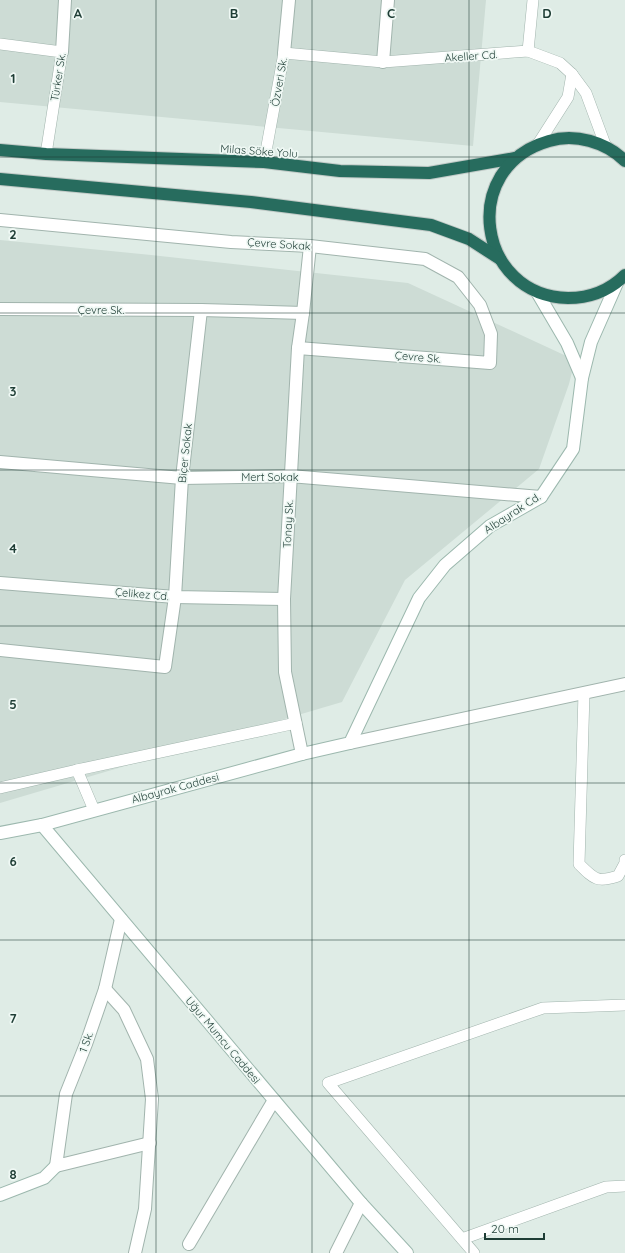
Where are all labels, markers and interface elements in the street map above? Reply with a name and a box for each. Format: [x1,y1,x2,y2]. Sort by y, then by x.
text: A [74,5,83,21]
text: B [230,5,238,21]
text: C [387,5,395,21]
text: D [542,5,552,21]
street label: Akeller Cd. [444,47,498,65]
street label: Türker Sk. [47,52,69,102]
street label: Özveri Sk. [268,56,290,108]
text: 1 [10,70,16,86]
street label: Milas Söke Yolu [220,141,298,161]
text: 2 [9,226,17,242]
street label: Çevre Sokak [247,235,311,253]
street label: Çevre Sk. [78,303,124,317]
street label: Çevre Sk. [394,348,442,366]
text: 3 [10,383,17,399]
street label: Biçer Sokak [175,422,195,484]
street label: Mert Sokak [241,470,299,484]
street label: Albayrak Cd. [481,490,543,536]
street label: Tonay Sk. [280,500,296,548]
text: 4 [9,540,17,556]
street label: Çelikez Cd. [114,585,170,603]
text: 5 [9,696,17,712]
street label: Albayrak Caddesi [130,770,220,806]
text: 6 [9,853,17,869]
street label: Uğur Mumcu Caddesi [182,994,264,1086]
text: 7 [9,1010,17,1026]
street label: 1 Sk. [76,1030,96,1054]
text: 8 [9,1166,17,1182]
scale bar [485,1215,544,1241]
text: 20 m [491,1221,519,1236]

